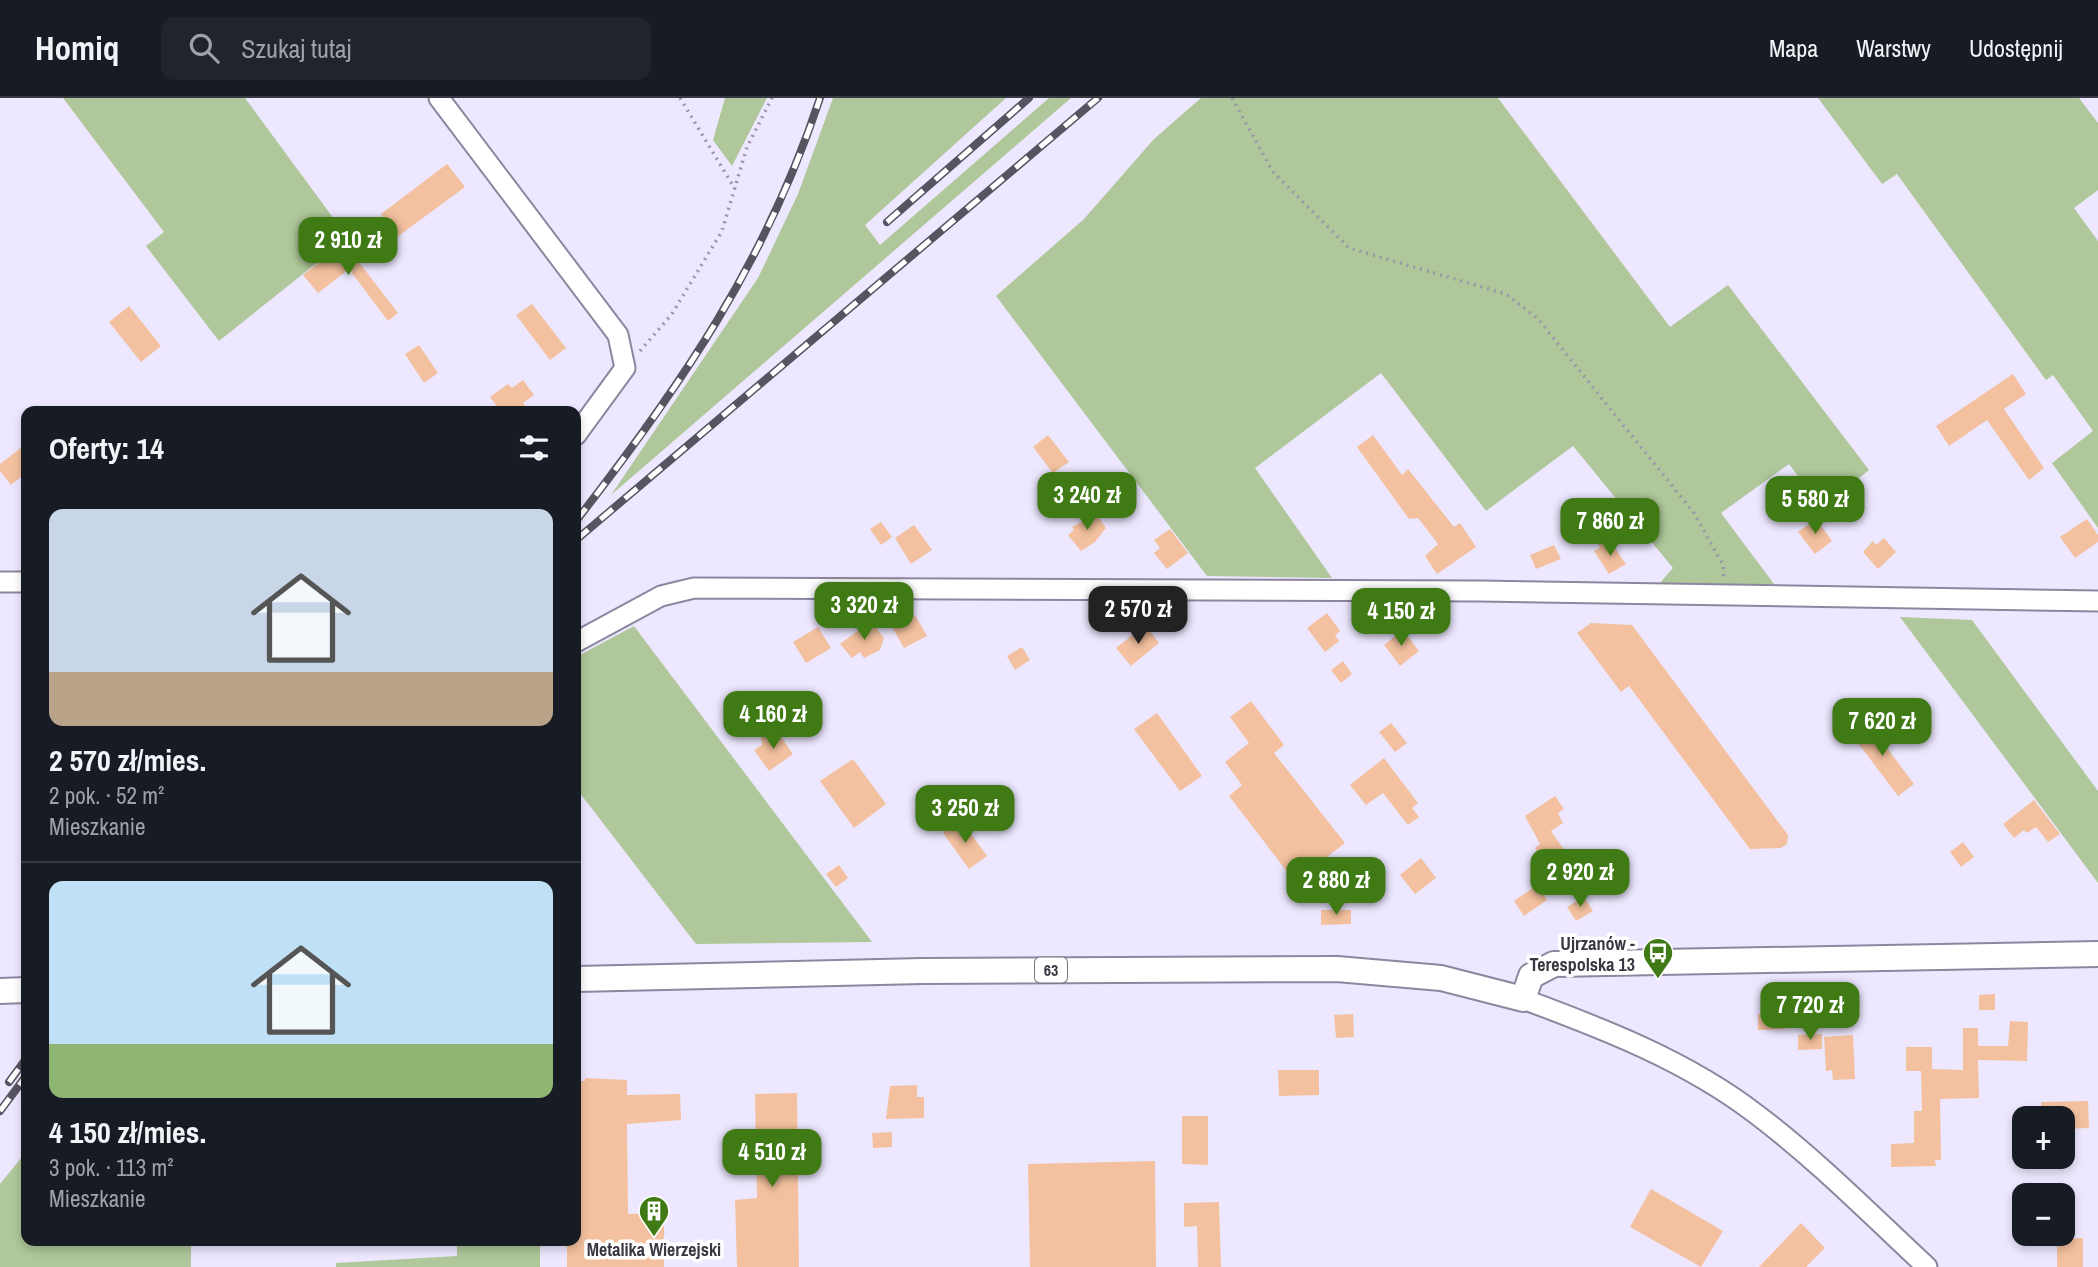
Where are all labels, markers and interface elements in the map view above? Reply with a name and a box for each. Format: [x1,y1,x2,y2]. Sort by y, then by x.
search box [161,17,651,80]
text: Homiq [35,26,119,70]
icon: search [185,29,223,67]
text: Szukaj tutaj [241,31,351,66]
text: Mapa [1769,32,1818,64]
text: Warstwy [1856,32,1931,64]
text: Udostępnij [1969,32,2063,64]
pin: 2 910 zł [276,218,420,277]
text: 2 910 zł [314,224,382,255]
text: Oferty: 14 [49,428,164,468]
icon: filters [515,429,553,467]
pin: 3 240 zł [1015,472,1159,532]
pin: 5 580 zł [1743,476,1887,536]
text: 3 240 zł [1053,479,1121,510]
text: 5 580 zł [1781,483,1849,514]
pin: 7 860 zł [1538,498,1682,558]
text: 7 860 zł [1576,505,1644,536]
icon: home [238,555,364,681]
pin: 3 320 zł [792,582,936,642]
pin: 2 570 zł [1066,587,1210,646]
pin: 4 150 zł [1329,588,1473,648]
text: 3 320 zł [830,589,898,620]
text: 2 570 zł [1104,593,1172,624]
text: 4 150 zł [1367,595,1435,626]
pin: 4 160 zł [701,692,845,751]
text: 4 160 zł [739,698,807,729]
pin: 7 620 zł [1810,698,1954,758]
text: 7 620 zł [1848,705,1916,736]
text: 2 570 zł/mies. [49,740,206,780]
text: 2 pok. · 52 m² [49,780,164,811]
pin: 3 250 zł [893,786,1037,845]
text: 3 250 zł [931,792,999,823]
text: Mieszkanie [49,811,145,842]
pin: 2 920 zł [1508,850,1652,909]
text: 2 920 zł [1546,856,1614,887]
pin: 2 880 zł [1264,858,1408,917]
text: 2 880 zł [1302,864,1370,895]
icon: home [238,927,364,1053]
place label: Ujrzanów - Terespolska 13 [1529,931,1635,977]
bus stop icon: Ujrzanów - Terespolska 13 [1641,936,1675,980]
road number: 63 [1035,958,1067,982]
pin: 7 720 zł [1738,982,1882,1042]
text: 7 720 zł [1776,989,1844,1020]
map controls [2012,1106,2075,1246]
button: + [2012,1106,2075,1169]
text: 4 150 zł/mies. [49,1112,206,1152]
pin: 4 510 zł [700,1130,844,1189]
text: 4 510 zł [738,1136,806,1167]
text: 3 pok. · 113 m² [49,1152,173,1183]
text: Mieszkanie [49,1183,145,1214]
button: − [2012,1183,2075,1246]
building icon: Metalika Wierzejski [637,1194,671,1238]
place label: Metalika Wierzejski [587,1237,721,1262]

